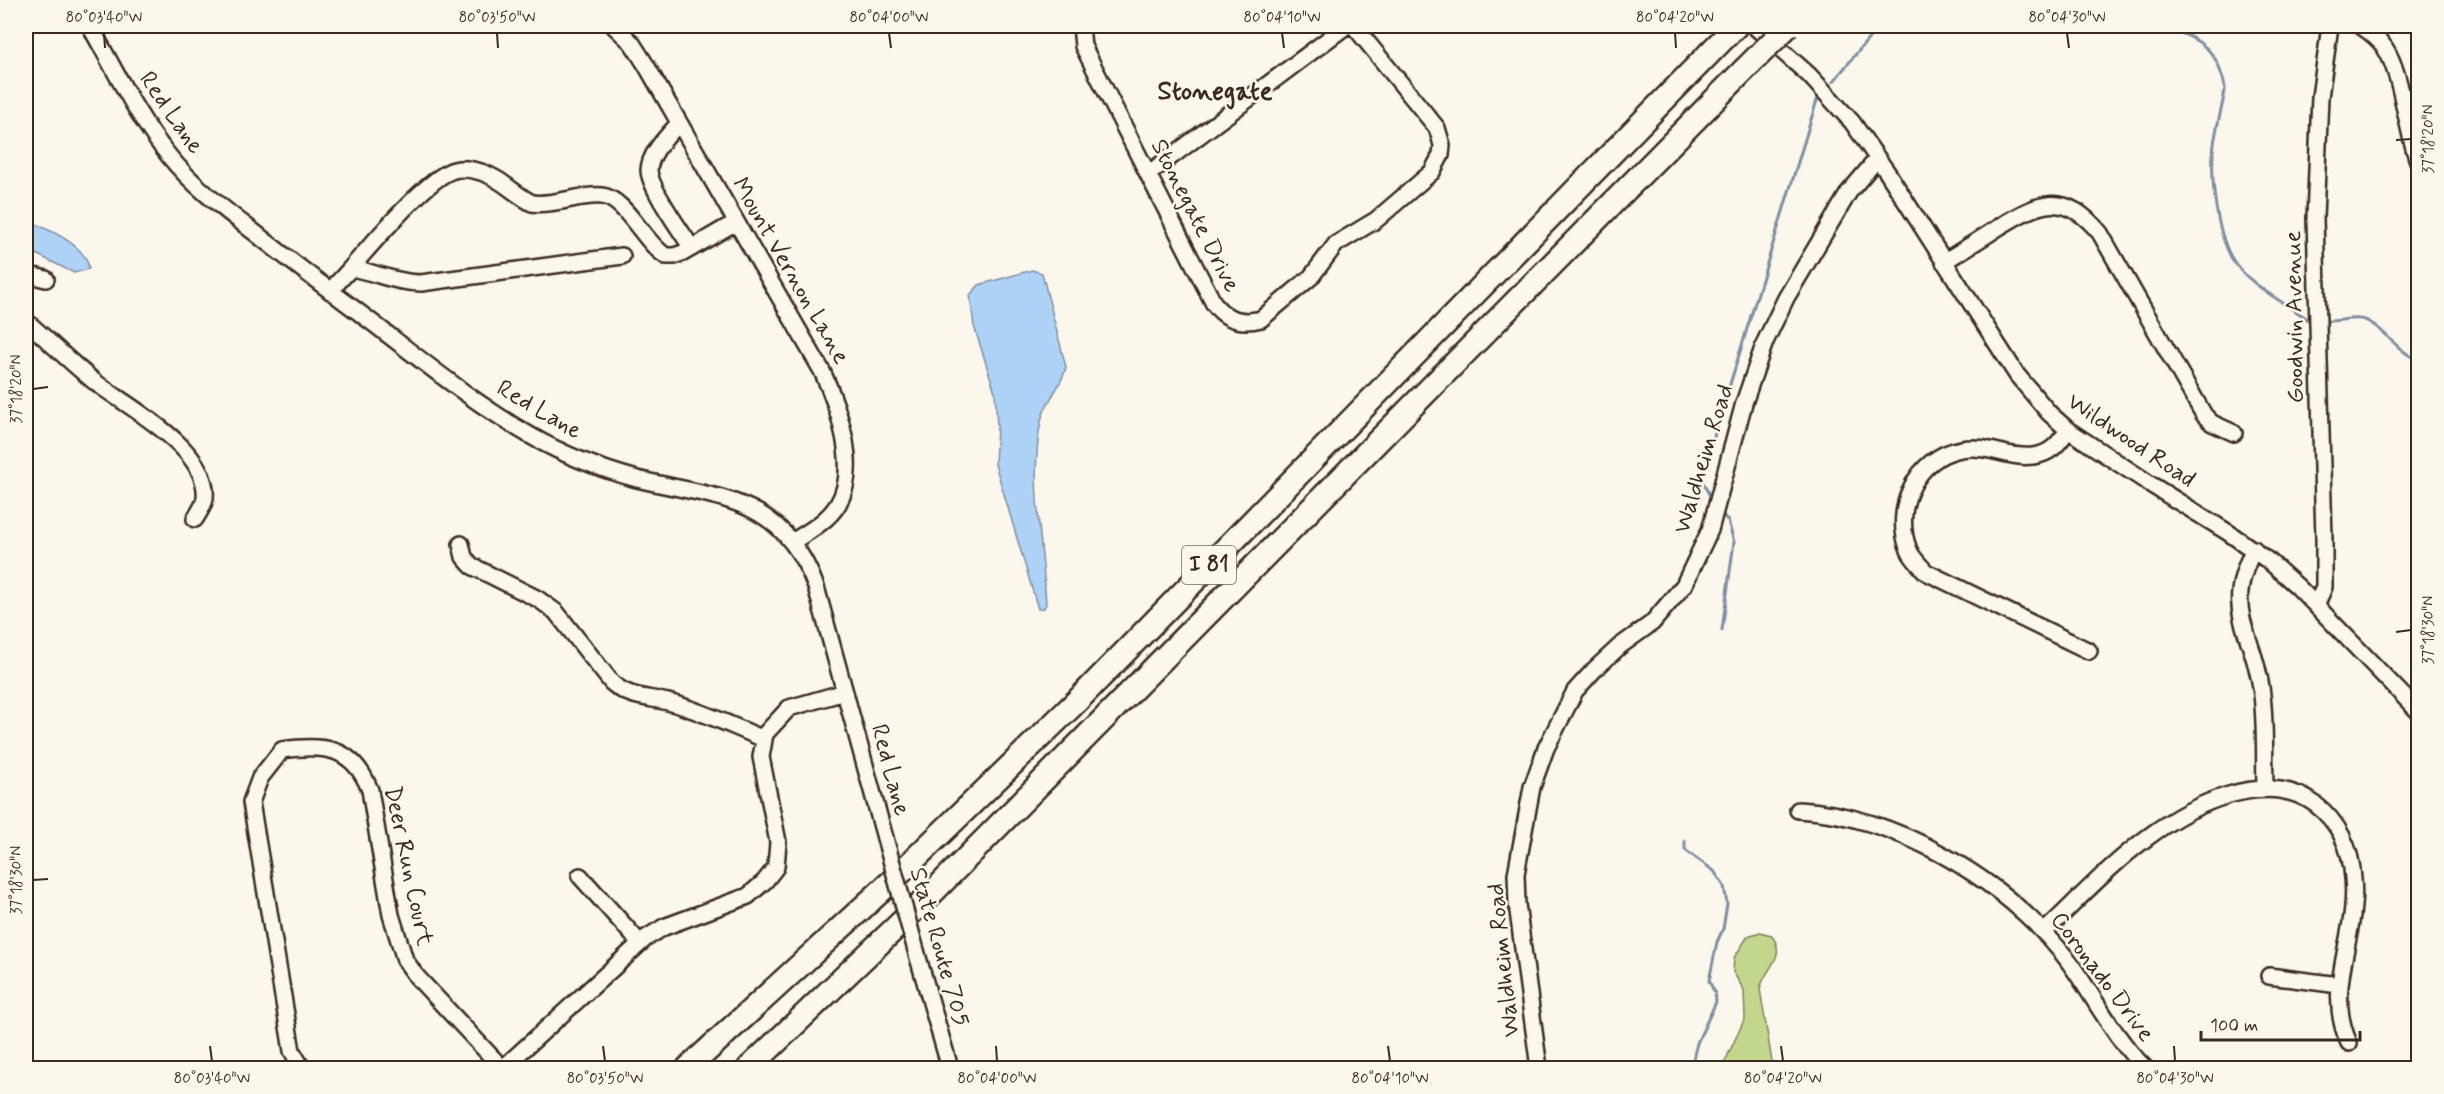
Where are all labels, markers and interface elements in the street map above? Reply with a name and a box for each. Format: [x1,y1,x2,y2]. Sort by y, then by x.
text: 80°03'40"W [66,8,142,28]
text: 80°03'50"W [459,8,535,28]
text: 80°04'00"W [850,8,928,28]
text: 80°04'10"W [1243,8,1321,28]
text: 80°04'20"W [1636,8,1714,28]
text: 80°04'30"W [2028,8,2106,28]
street label: Red Lane [131,66,211,160]
district label: Stonegate [1158,75,1273,110]
text: 37°18'20"N [2419,105,2439,173]
street label: Stonegate Drive [1143,134,1247,298]
street label: Mount Vernon Lane [724,172,856,370]
street label: Goodwin Avenue [2278,230,2312,404]
text: 37°18'20"N [7,355,27,423]
street label: Red Lane [491,373,587,447]
street label: Waldheim Road [1667,381,1741,537]
street label: Wildwood Road [2061,387,2201,495]
road number: I 81 [1182,546,1236,584]
text: 37°18'30"N [2419,596,2439,664]
street label: Red Lane [863,721,917,819]
street label: Deer Run Court [376,783,440,949]
text: 37°18'30"N [7,846,27,914]
street label: State Route 705 [902,864,976,1030]
street label: Waldheim Road [1481,882,1527,1038]
street label: Coronado Drive [2043,906,2161,1048]
scale bar [2201,1004,2360,1042]
text: 100 m [2210,1014,2258,1038]
text: 80°03'40"W [174,1069,250,1089]
text: 80°03'50"W [567,1069,643,1089]
text: 80°04'00"W [958,1069,1036,1089]
text: 80°04'10"W [1351,1069,1429,1089]
text: 80°04'20"W [1744,1069,1822,1089]
text: 80°04'30"W [2136,1069,2214,1089]

